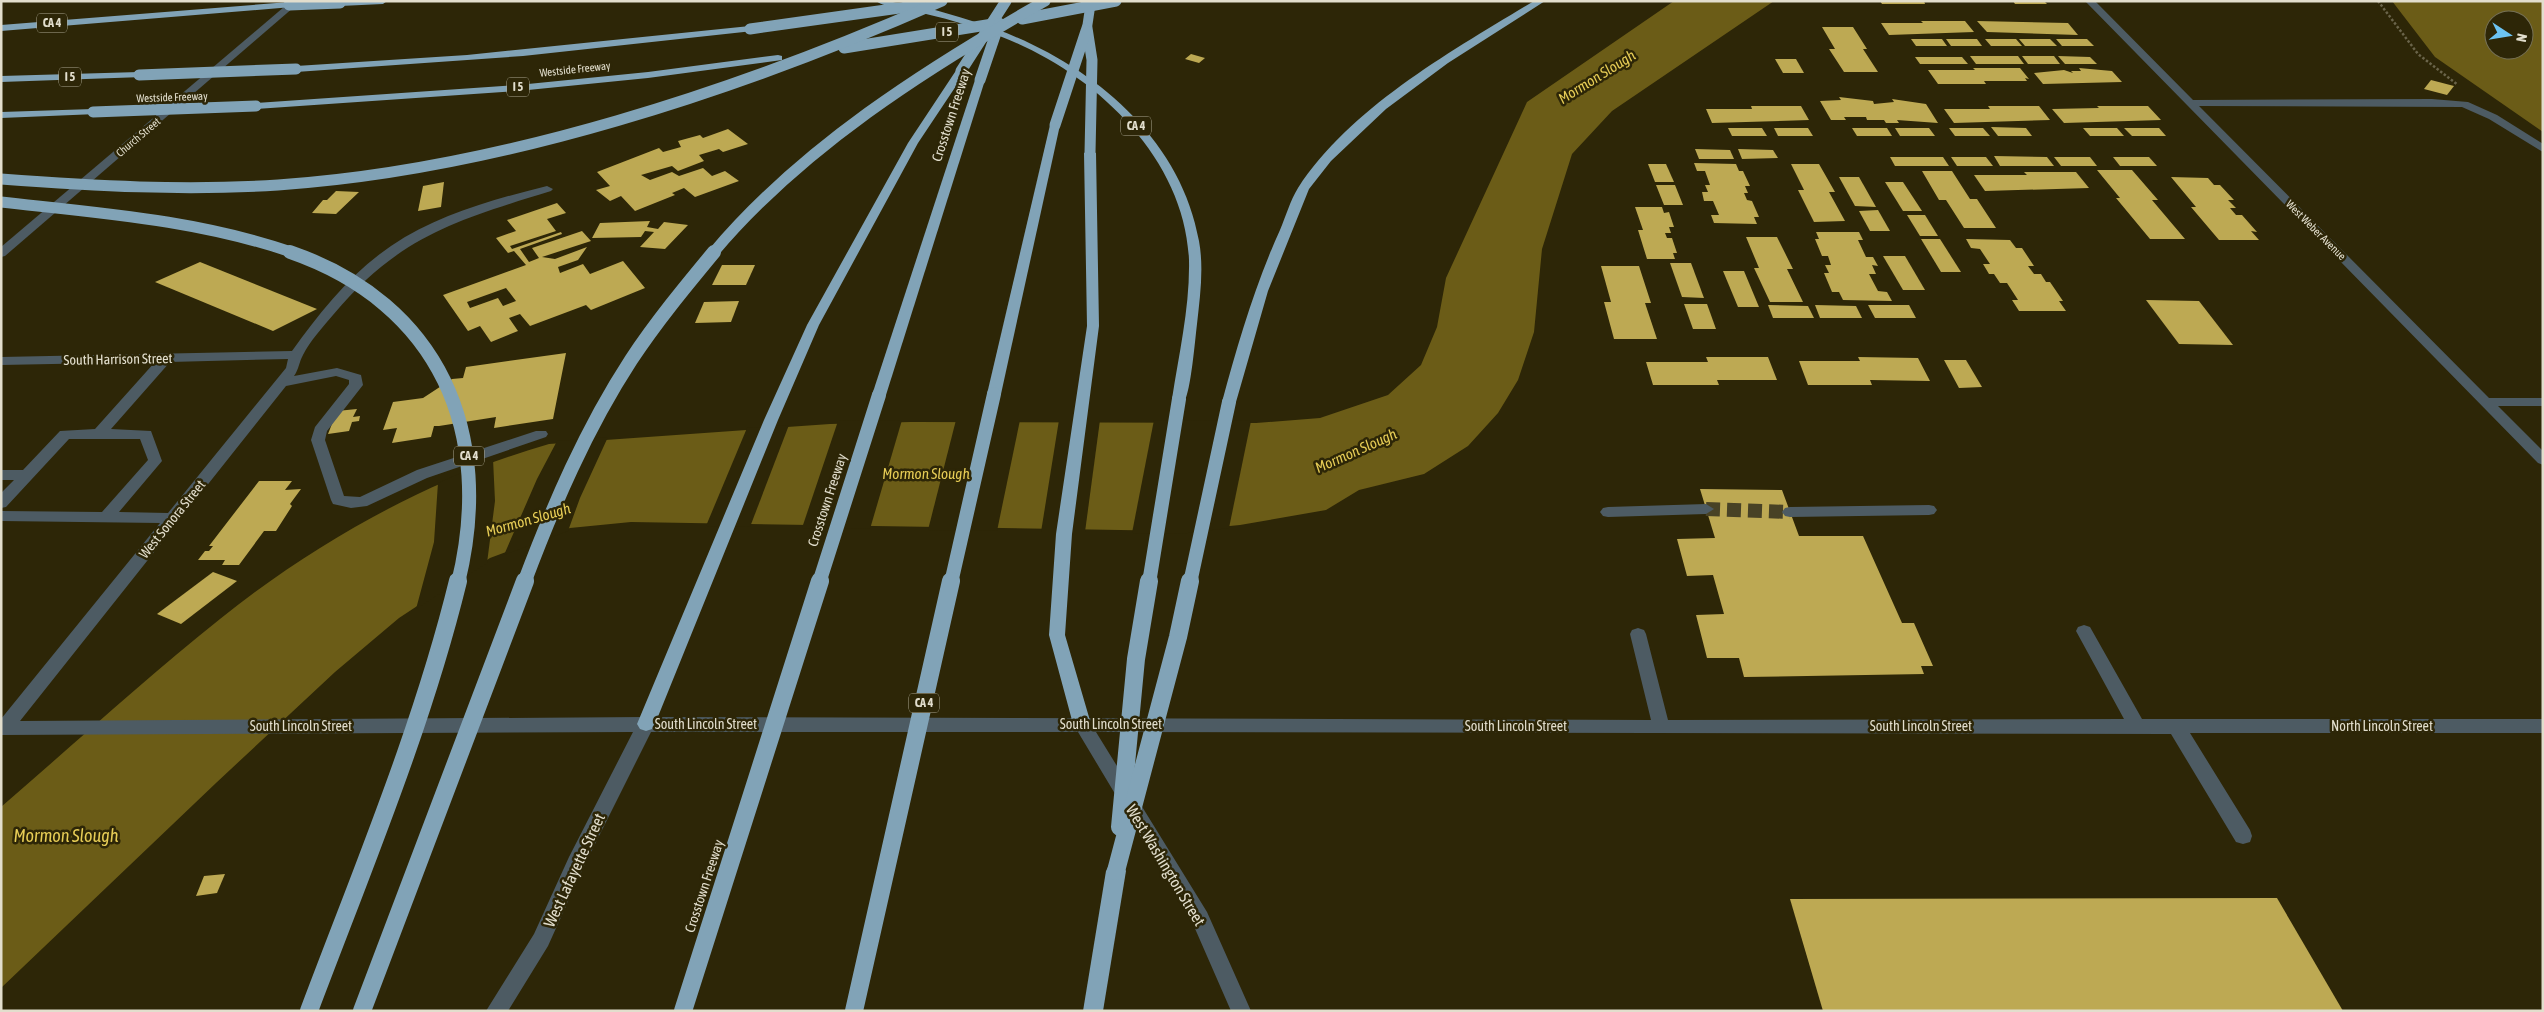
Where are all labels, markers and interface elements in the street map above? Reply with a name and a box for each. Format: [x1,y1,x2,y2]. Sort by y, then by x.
north arrow [2484,10,2534,60]
road number: CA 4 [37,13,67,32]
road number: I 5 [936,22,958,42]
text: N [2513,32,2530,43]
water label: Mormon Slough [1555,46,1638,107]
street label: Westside Freeway [539,59,611,79]
street label: Crosstown Freeway [928,66,974,164]
road number: I 5 [59,68,81,86]
road number: I 5 [507,77,529,96]
street label: Westside Freeway [136,90,208,104]
street label: Church Street [114,115,162,159]
road number: CA 4 [1121,116,1151,136]
street label: West Weber Avenue [2284,198,2348,262]
street label: South Harrison Street [63,350,173,368]
water label: Mormon Slough [1312,425,1399,476]
road number: CA 4 [454,446,484,466]
street label: Crosstown Freeway [804,451,850,549]
water label: Mormon Slough [882,465,970,482]
street label: West Sonora Street [136,477,208,561]
water label: Mormon Slough [484,499,572,540]
road number: CA 4 [909,694,939,712]
street label: South Lincoln Street [655,716,757,732]
street label: South Lincoln Street [1060,716,1162,732]
street label: South Lincoln Street [250,718,352,734]
street label: South Lincoln Street [1465,718,1567,734]
street label: South Lincoln Street [1870,718,1972,734]
street label: North Lincoln Street [2331,718,2433,734]
street label: West Washington Street [1122,801,1209,930]
street label: West Lafayette Street [540,810,609,930]
water label: Mormon Slough [14,825,119,846]
street label: Crosstown Freeway [681,837,727,935]

